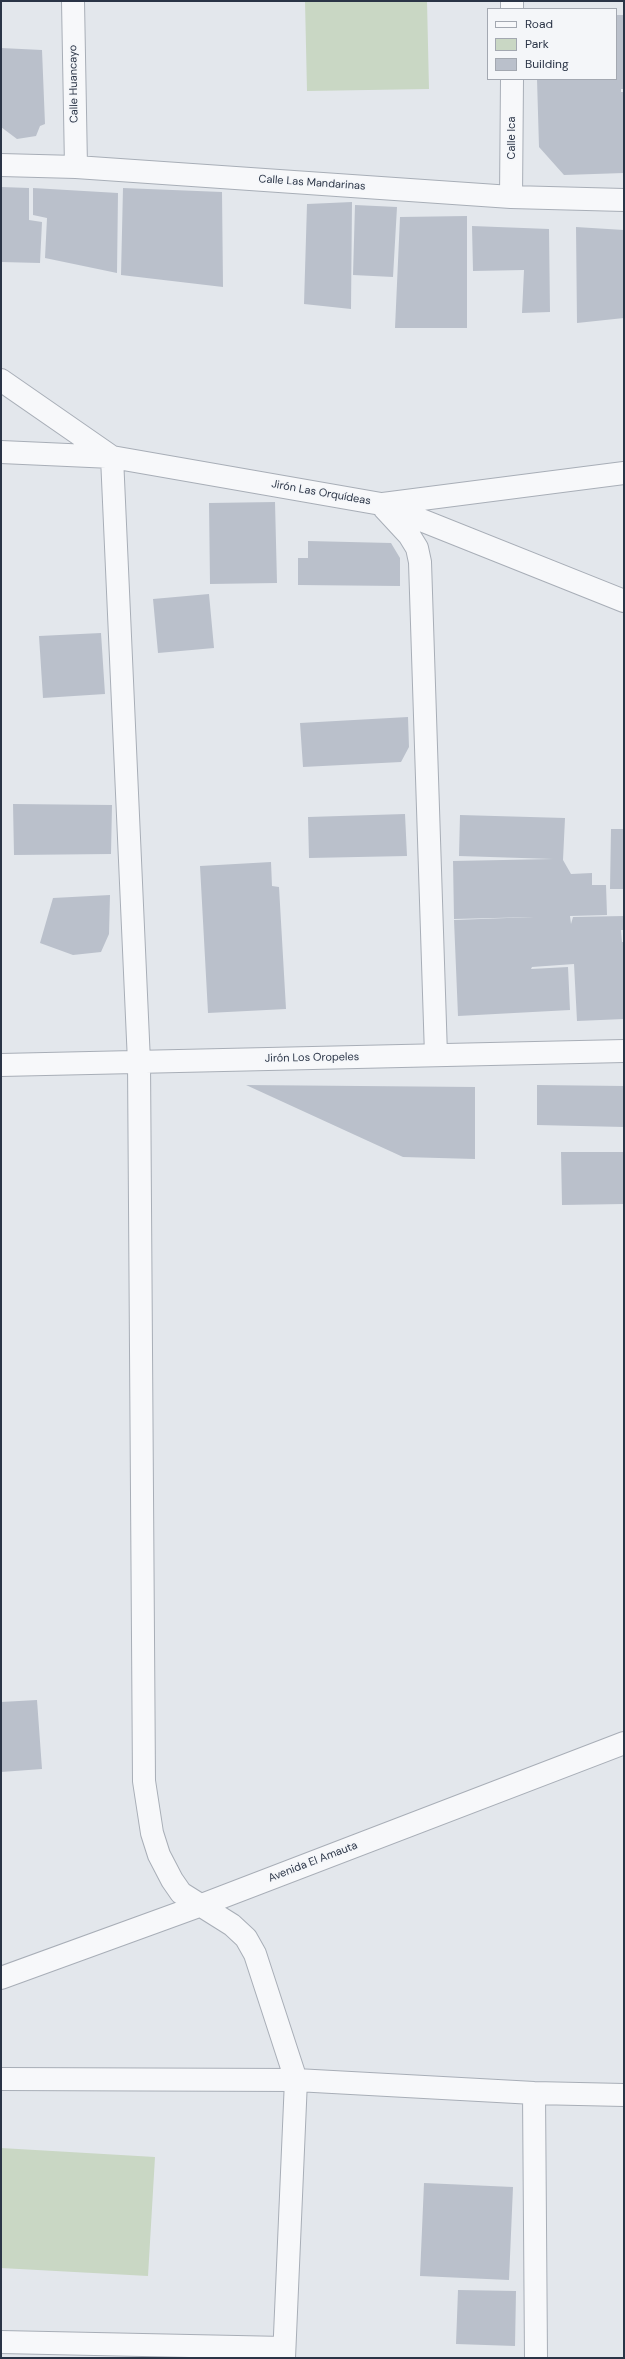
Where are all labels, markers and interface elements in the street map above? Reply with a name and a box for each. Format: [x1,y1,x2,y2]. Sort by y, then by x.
legend [487,8,617,80]
text: Road [525,16,553,32]
text: Park [525,36,549,52]
street label: Calle Huancayo [67,45,81,123]
text: Building [525,56,569,72]
street label: Calle Ica [505,117,519,159]
street label: Calle Las Mandarinas [258,173,366,193]
street label: Jirón Las Orquídeas [270,478,372,508]
street label: Jirón Los Oropeles [265,1051,359,1065]
street label: Avenida El Amauta [266,1839,360,1885]

